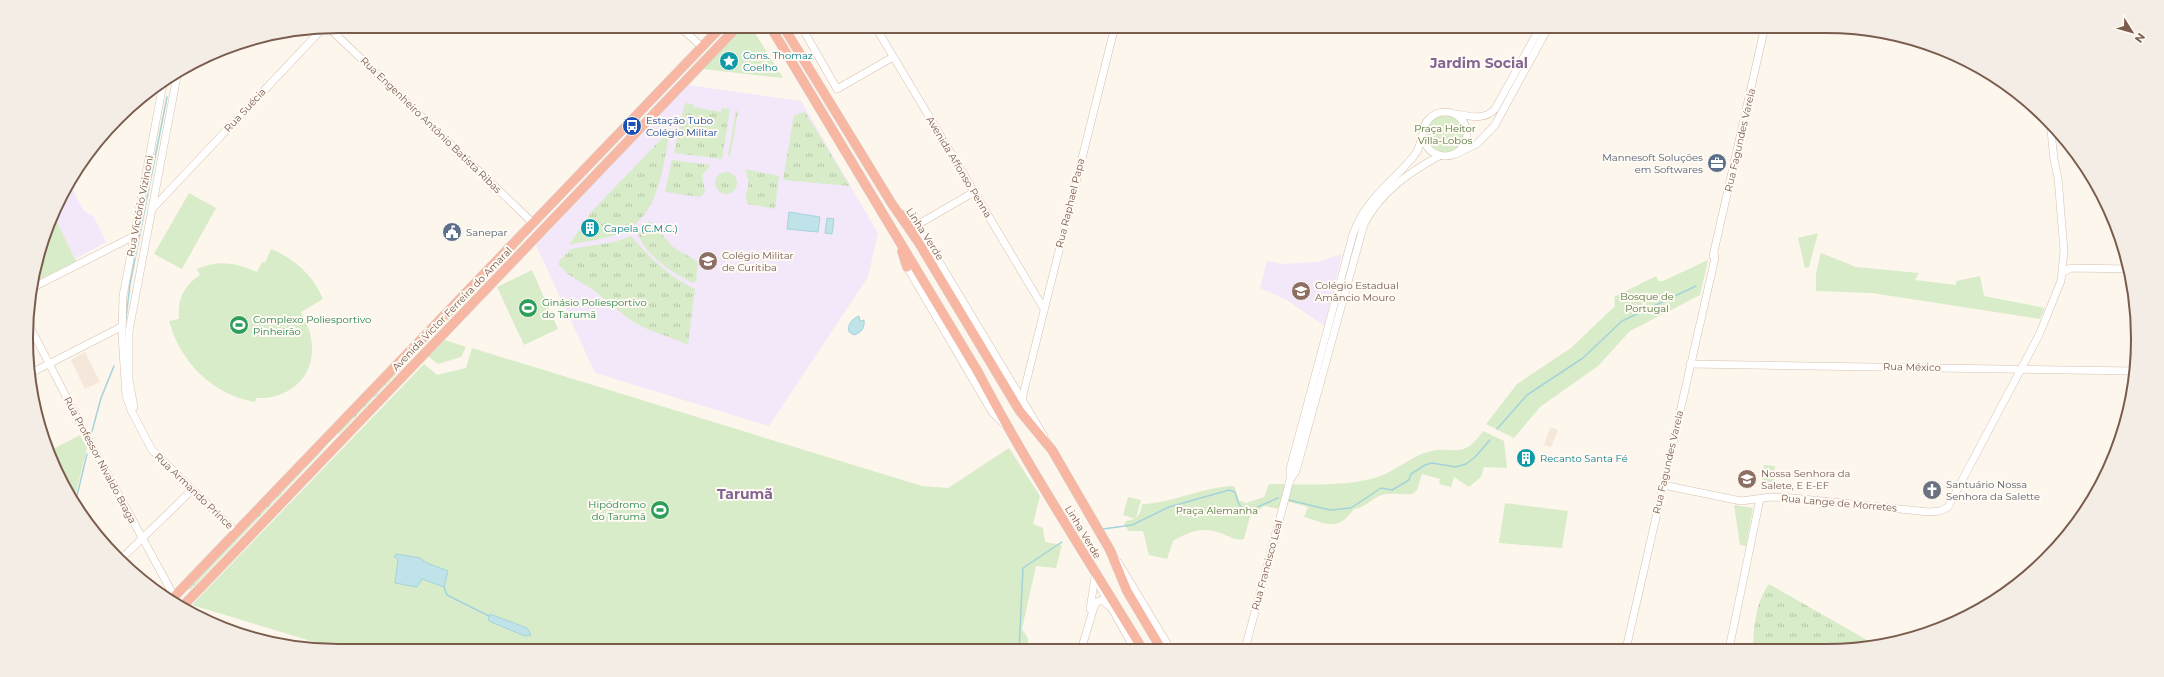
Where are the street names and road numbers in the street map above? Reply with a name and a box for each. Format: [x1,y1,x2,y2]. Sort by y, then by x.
street label: Rua Engenheiro Antônio Batista Ribas [358,54,504,196]
street label: Rua Suécia [221,85,269,135]
street label: Rua Fagundes Varela [1722,87,1758,193]
street label: Avenida Affonso Penna [924,114,994,220]
street label: Rua Victório Vizinoni [124,154,156,258]
street label: Rua Raphael Papa [1053,157,1087,249]
street label: Linha Verde [903,205,947,263]
street label: Avenida Victor Ferreira do Amaral [389,244,515,374]
street label: Rua México [1883,360,1941,374]
street label: Rua Professor Nivaldo Braga [61,394,139,526]
street label: Rua Fagundes Varela [1650,409,1686,515]
street label: Rua Armando Prince [152,450,236,532]
street label: Rua Lange de Morretes [1780,491,1898,515]
street label: Linha Verde [1062,503,1104,561]
street label: Rua Francisco Leal [1249,518,1285,612]

